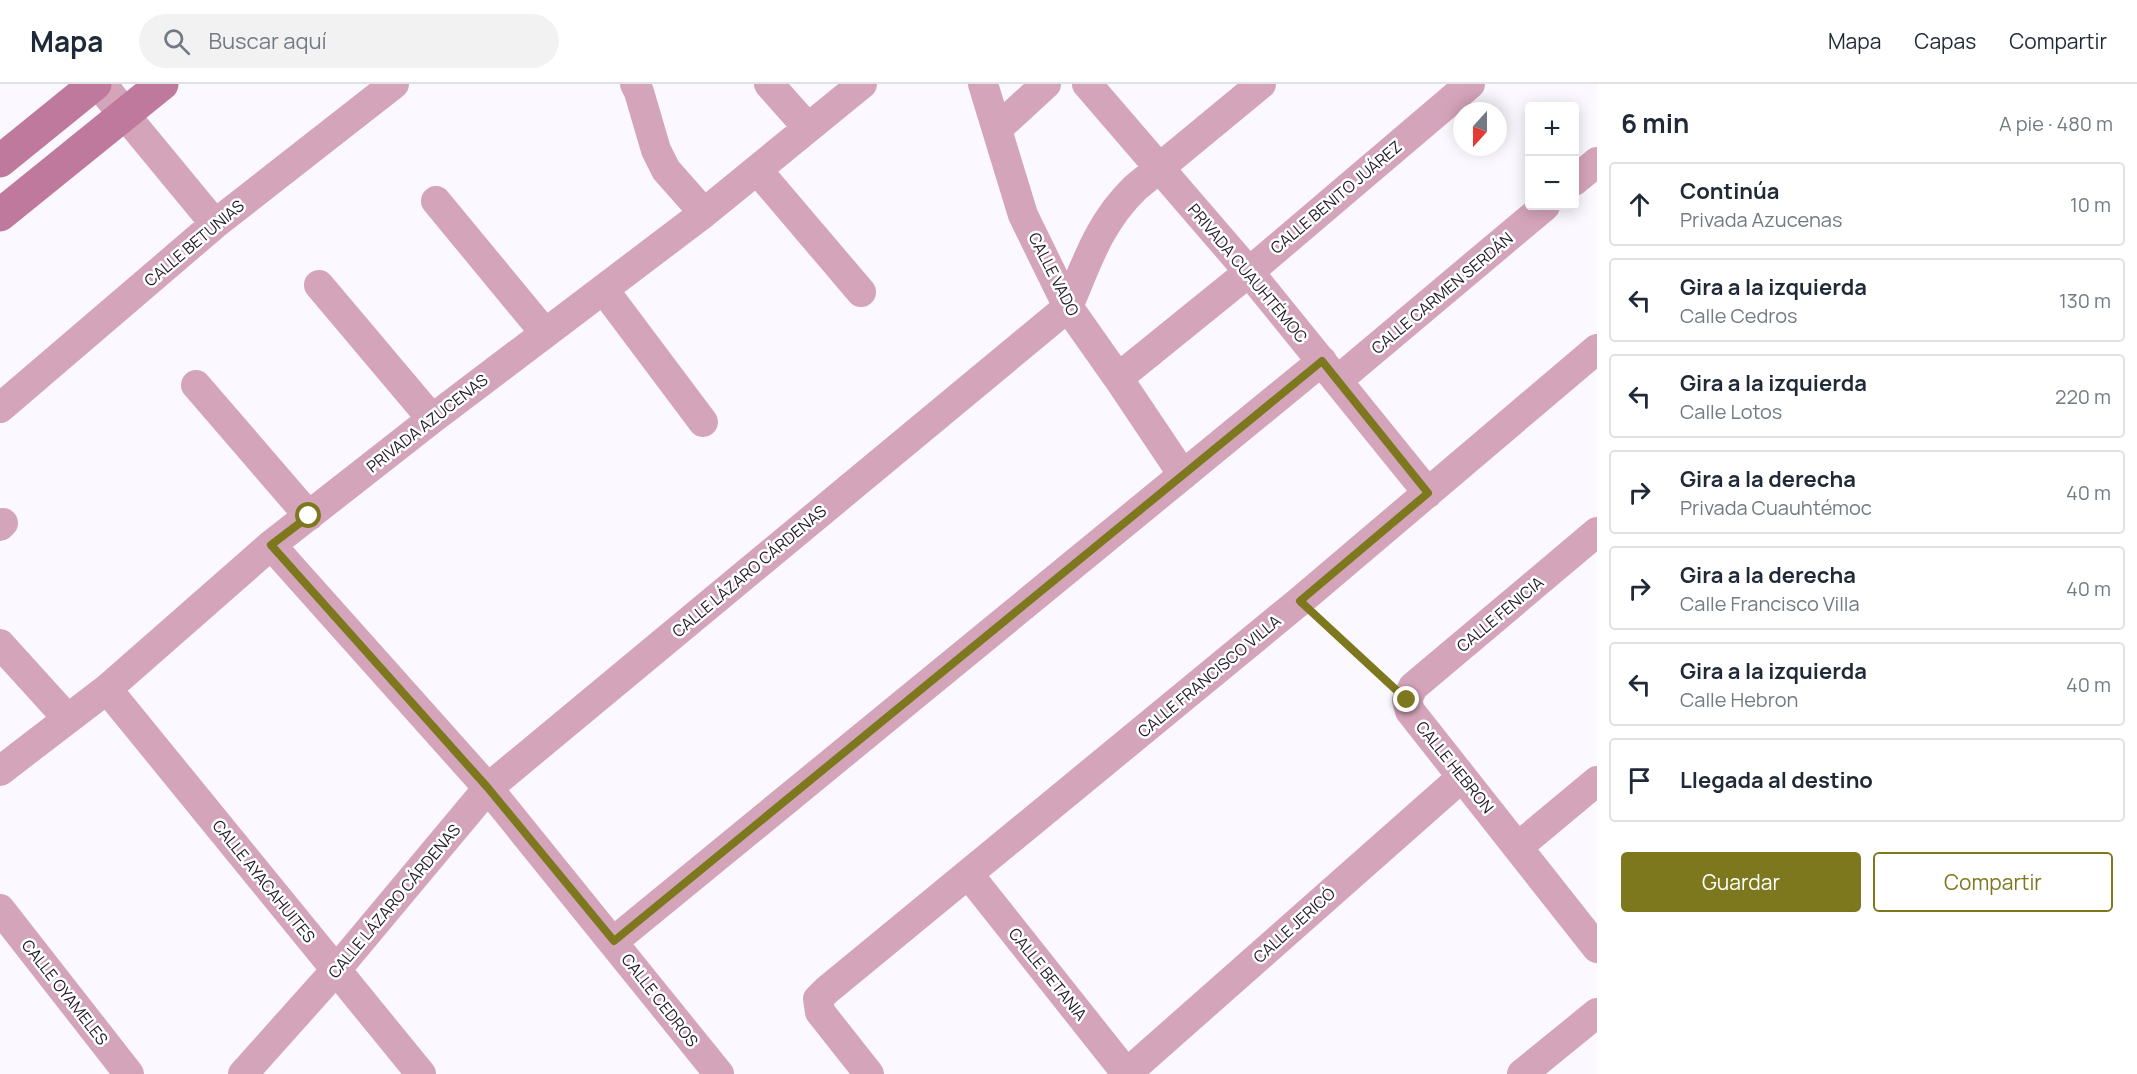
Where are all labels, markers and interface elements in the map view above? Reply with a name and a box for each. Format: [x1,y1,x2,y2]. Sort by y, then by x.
search box [139,14,559,68]
text: Mapa [30,22,103,60]
icon: search [160,25,193,58]
text: Buscar aquí [208,26,327,56]
text: Mapa [1828,27,1881,55]
text: Capas [1914,27,1976,55]
text: Compartir [2009,27,2107,55]
north arrow [1453,102,1507,156]
map controls [1525,102,1579,210]
button: + [1525,102,1579,156]
text: 6 min [1621,105,1689,141]
text: A pie · 480 m [1999,110,2113,137]
street label: CALLE BENITO JUÁREZ [1266,135,1406,259]
button: − [1525,156,1579,210]
text: Continúa [1680,176,1780,206]
icon: ahead [1623,188,1656,221]
text: 10 m [2070,191,2111,218]
street label: CALLE BETUNIAS [139,195,249,291]
street label: PRIVADA CUAUHTÉMOC [1183,199,1313,347]
text: Privada Azucenas [1680,206,1842,233]
street label: CALLE CARMEN SERDÁN [1367,227,1517,359]
street label: CALLE VADO [1024,229,1085,320]
text: Gira a la izquierda [1680,272,1867,302]
icon: left [1623,284,1656,317]
text: 130 m [2059,287,2111,314]
text: Calle Cedros [1680,302,1798,329]
text: Gira a la izquierda [1680,368,1867,398]
street label: PRIVADA AZUCENAS [362,369,492,477]
icon: left [1623,380,1656,413]
text: 220 m [2055,383,2111,410]
text: Calle Lotos [1680,398,1782,425]
text: Gira a la derecha [1680,464,1856,494]
icon: right [1623,476,1656,509]
text: 40 m [2066,479,2111,506]
text: Privada Cuauhtémoc [1680,494,1872,521]
street label: CALLE LÁZARO CÁRDENAS [667,500,831,642]
route start [295,502,321,528]
text: Gira a la derecha [1680,560,1856,590]
street label: CALLE FENICIA [1452,571,1548,657]
icon: right [1623,572,1656,605]
text: 40 m [2066,575,2111,602]
text: Calle Francisco Villa [1680,590,1860,617]
street label: CALLE FRANCISCO VILLA [1133,610,1285,742]
text: Gira a la izquierda [1680,656,1867,686]
icon: left [1623,668,1656,701]
text: 40 m [2066,671,2111,698]
route end [1393,686,1419,712]
text: Calle Hebron [1680,686,1798,713]
street label: CALLE HEBRON [1411,716,1499,818]
icon: arrive [1623,764,1656,797]
text: Llegada al destino [1680,765,1873,795]
street label: CALLE AYACAHUITES [208,815,320,947]
street label: CALLE LÁZARO CÁRDENAS [323,819,465,983]
button: Guardar [1621,852,1861,912]
button: Compartir [1873,852,2113,912]
street label: CALLE JERICÓ [1248,882,1340,968]
street label: CALLE BETANIA [1004,923,1092,1025]
street label: CALLE OYAMELES [17,935,113,1049]
street label: CALLE CEDROS [617,949,703,1051]

